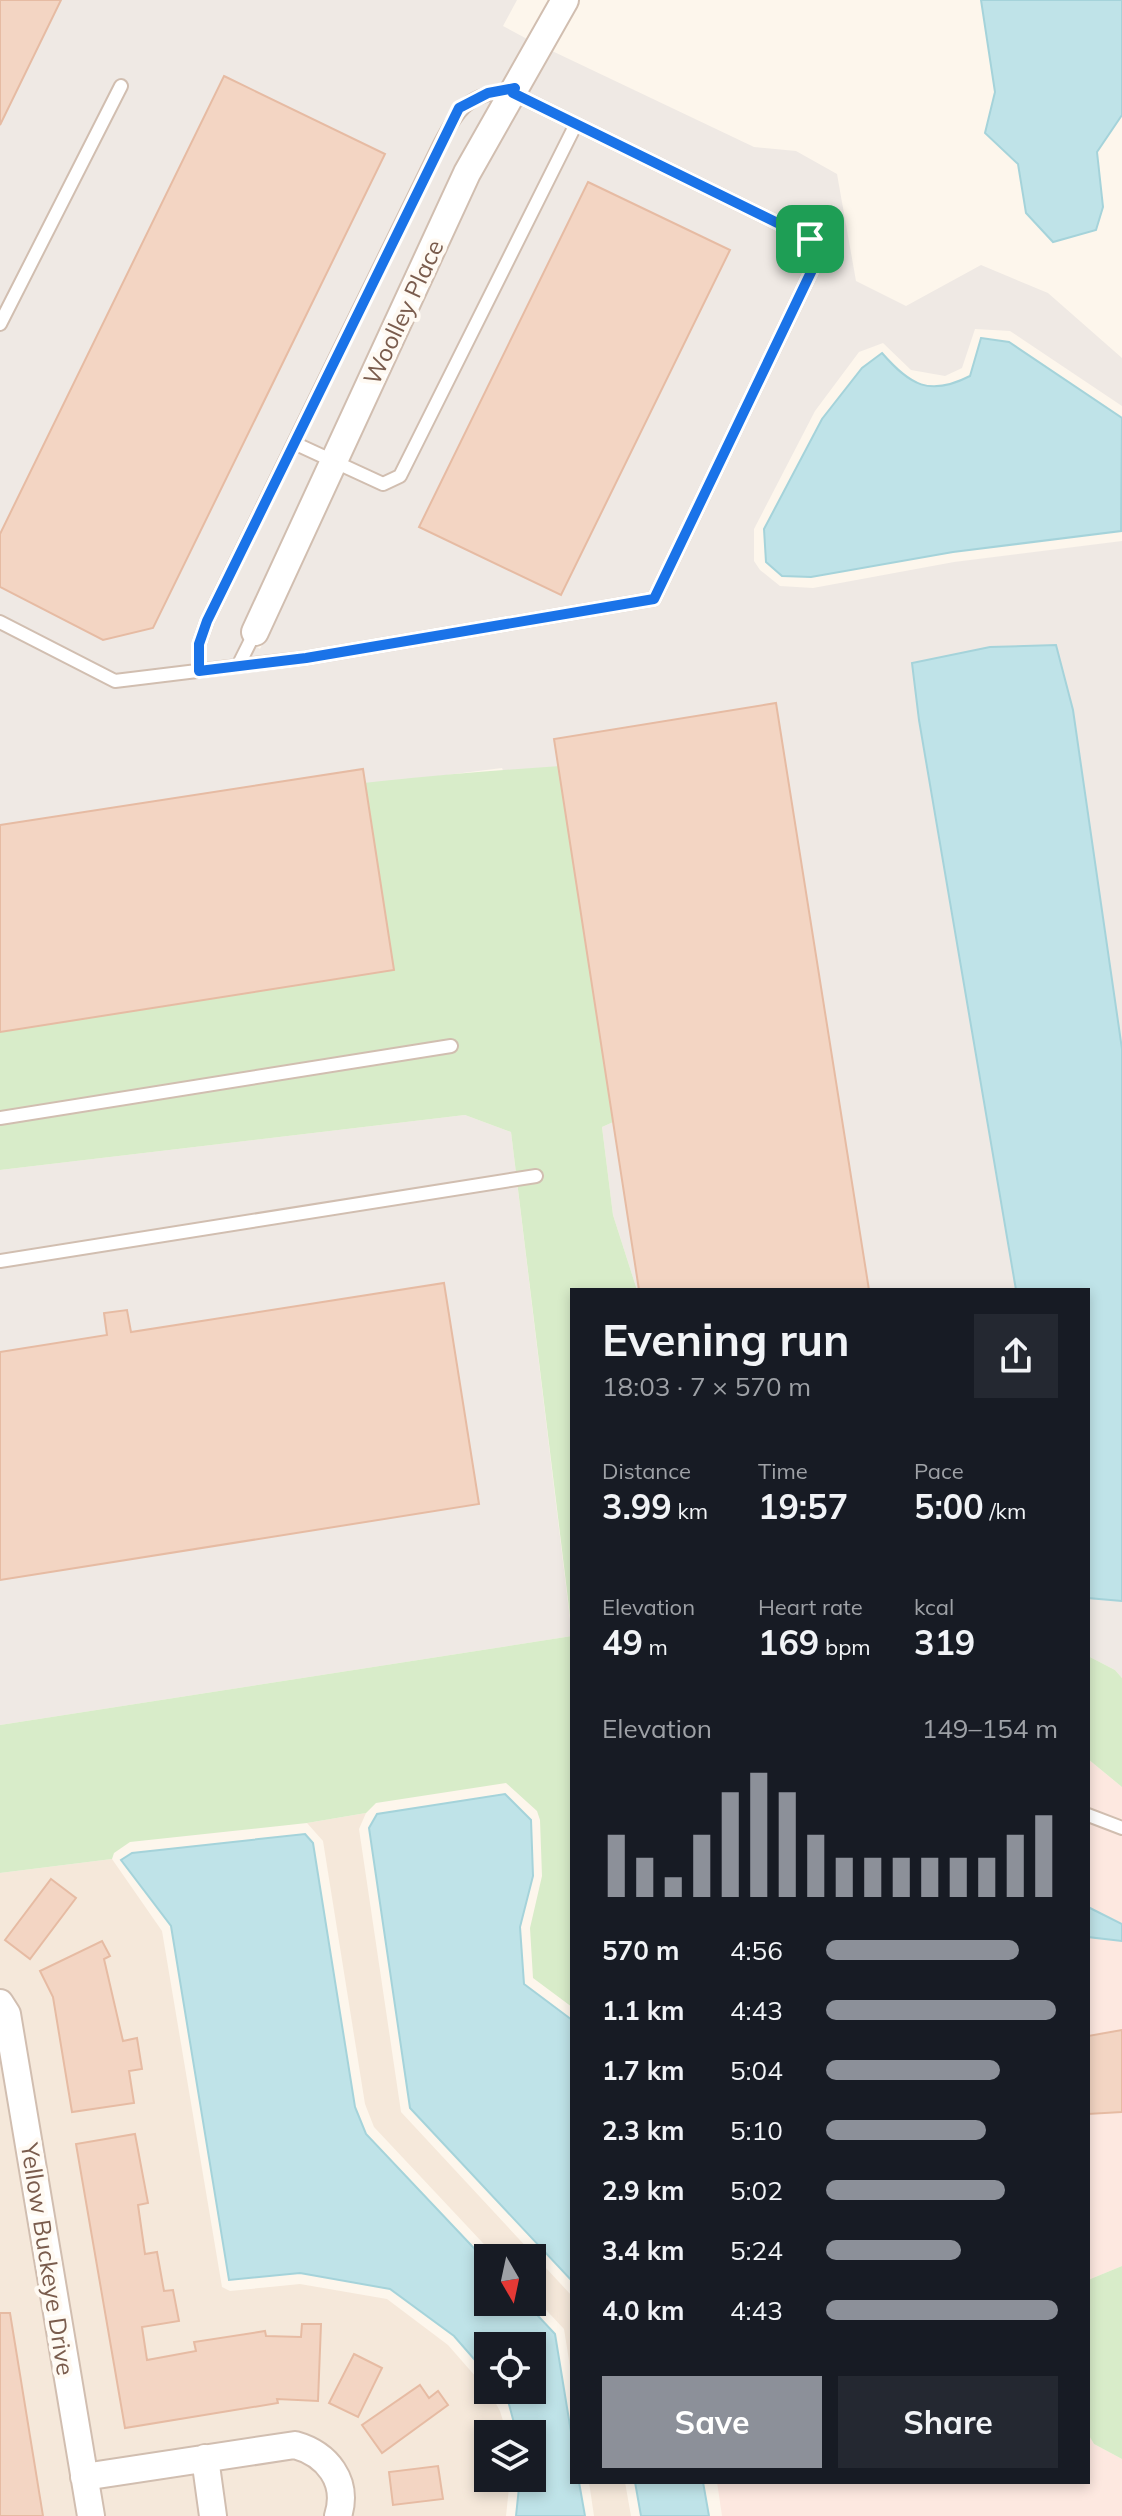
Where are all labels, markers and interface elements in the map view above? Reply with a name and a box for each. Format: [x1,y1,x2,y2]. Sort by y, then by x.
pin [776,205,844,273]
icon: arrive [788,217,832,261]
street label: Woolley Place [356,235,450,389]
text: Evening run [602,1312,849,1367]
button: share [974,1314,1058,1398]
text: 18:03 · 7 × 570 m [602,1370,811,1403]
text: Distance [602,1457,691,1485]
text: Time [758,1457,808,1485]
text: Pace [914,1457,964,1485]
text: 3.99 [602,1485,672,1528]
text: 19:57 [758,1485,848,1528]
text: 5:00 [914,1485,984,1528]
text: km [672,1497,708,1525]
text: /km [984,1497,1026,1525]
text: Elevation [602,1593,695,1621]
text: Heart rate [758,1593,863,1621]
text: kcal [914,1593,954,1621]
text: 49 [602,1621,643,1664]
text: 169 [758,1621,819,1664]
text: 319 [914,1621,975,1664]
text: m [643,1633,668,1661]
text: bpm [819,1633,871,1661]
text: Elevation [602,1712,712,1745]
text: 149–154 m [922,1712,1058,1745]
text: 570 m [602,1934,679,1967]
text: 4:56 [730,1934,783,1967]
text: 1.1 km [602,1994,685,2027]
text: 4:43 [730,1994,783,2027]
text: 1.7 km [602,2054,685,2087]
text: 5:04 [730,2054,783,2087]
text: 2.3 km [602,2114,685,2147]
text: 5:10 [730,2114,783,2147]
street label: Yellow Buckeye Drive [15,2140,81,2377]
text: 2.9 km [602,2174,685,2207]
text: 5:02 [730,2174,783,2207]
text: 3.4 km [602,2234,685,2267]
text: 5:24 [730,2234,783,2267]
north arrow [474,2244,546,2316]
map controls [474,2244,546,2492]
text: 4.0 km [602,2294,685,2327]
text: 4:43 [730,2294,783,2327]
button: locate [474,2332,546,2404]
button: Save [602,2376,822,2468]
button: Share [838,2376,1058,2468]
button: layers [474,2420,546,2492]

